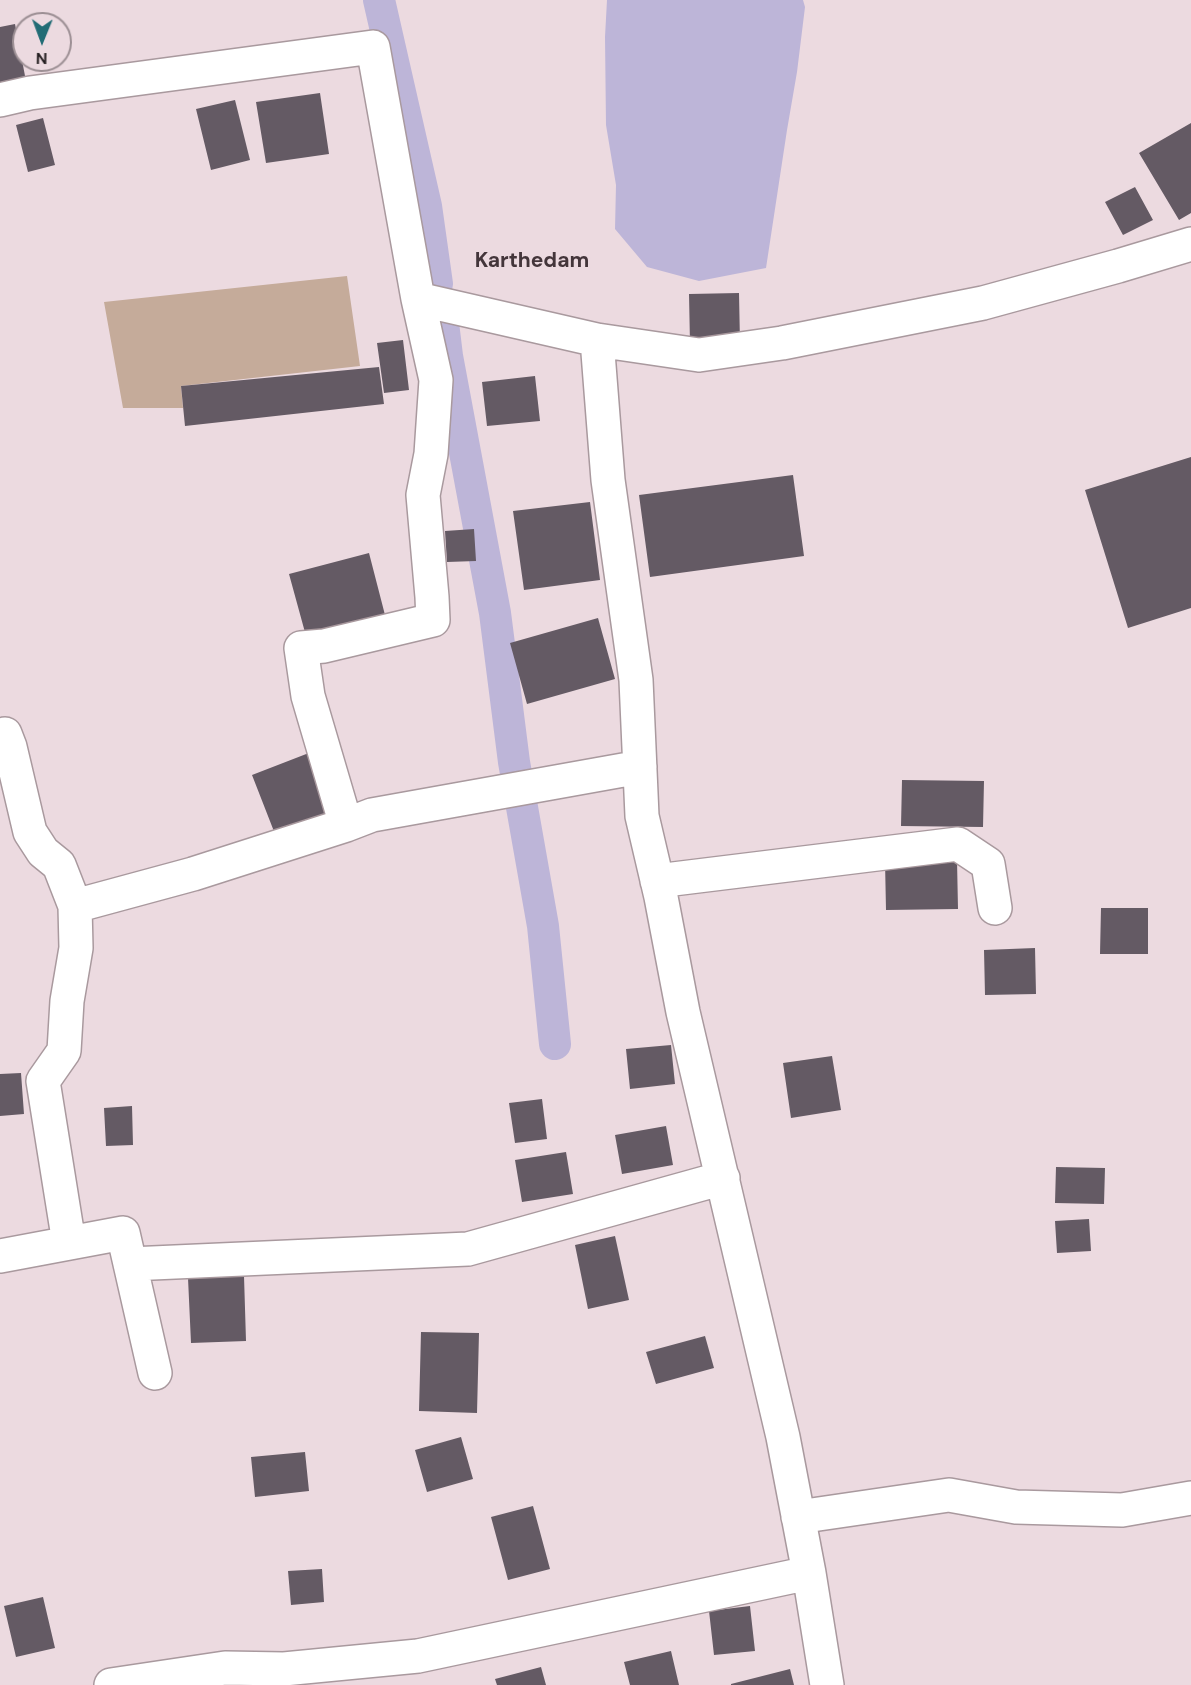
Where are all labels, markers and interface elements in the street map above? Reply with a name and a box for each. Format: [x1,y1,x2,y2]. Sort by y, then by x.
north arrow [12,12,72,72]
text: N [36,48,48,69]
district label: Karthedam [475,248,589,274]

